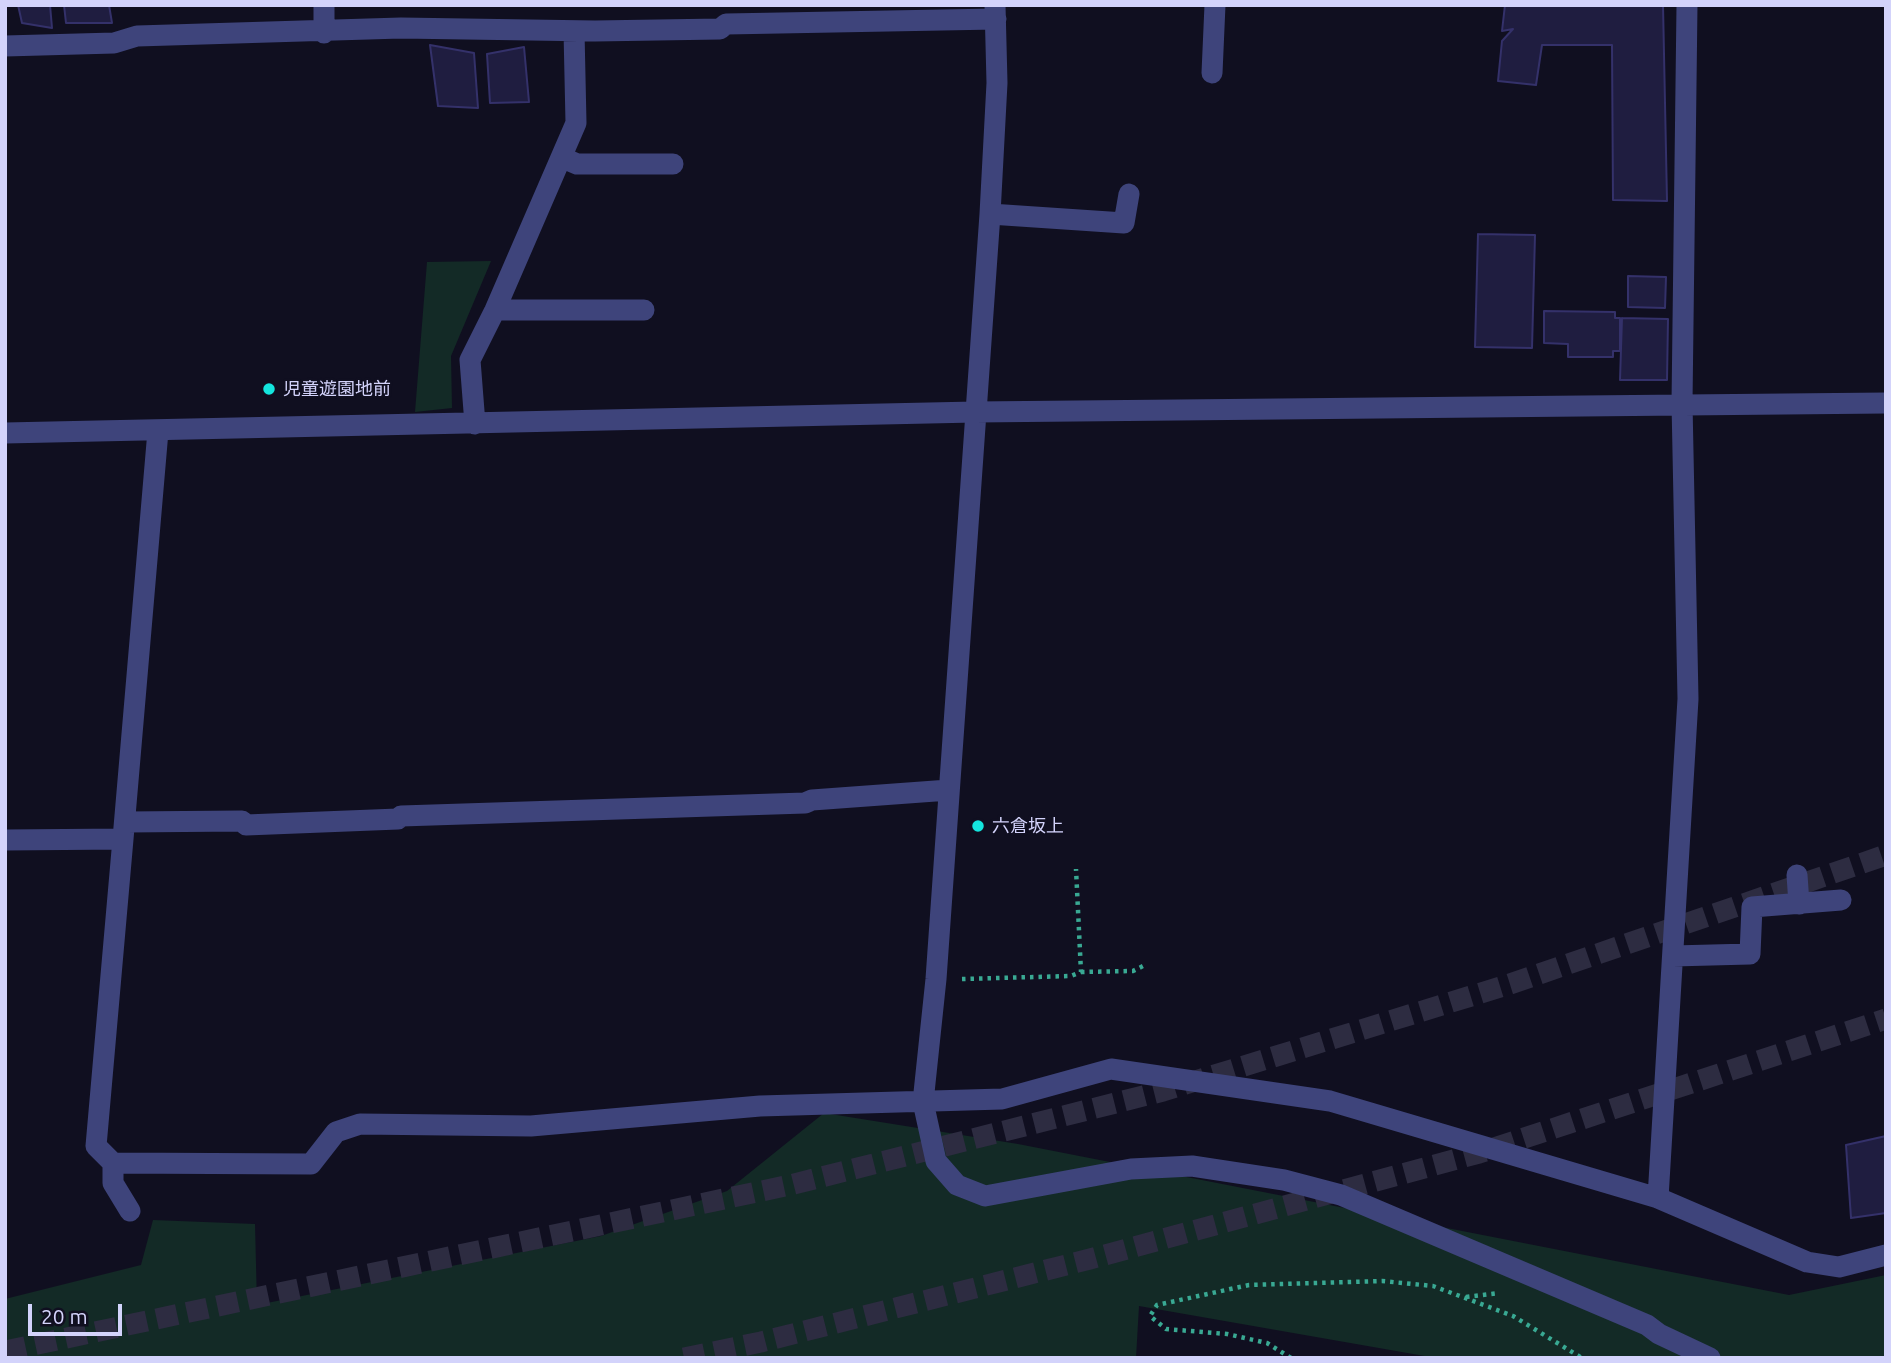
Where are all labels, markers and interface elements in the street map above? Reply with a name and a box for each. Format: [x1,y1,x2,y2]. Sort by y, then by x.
place label: 児童遊園地前 [283,378,391,400]
marker: 児童遊園地前 [261,381,277,397]
place label: 六倉坂上 [992,815,1064,837]
marker: 六倉坂上 [970,818,986,834]
scale bar [32,1290,126,1334]
text: 20 m [41,1304,88,1328]

